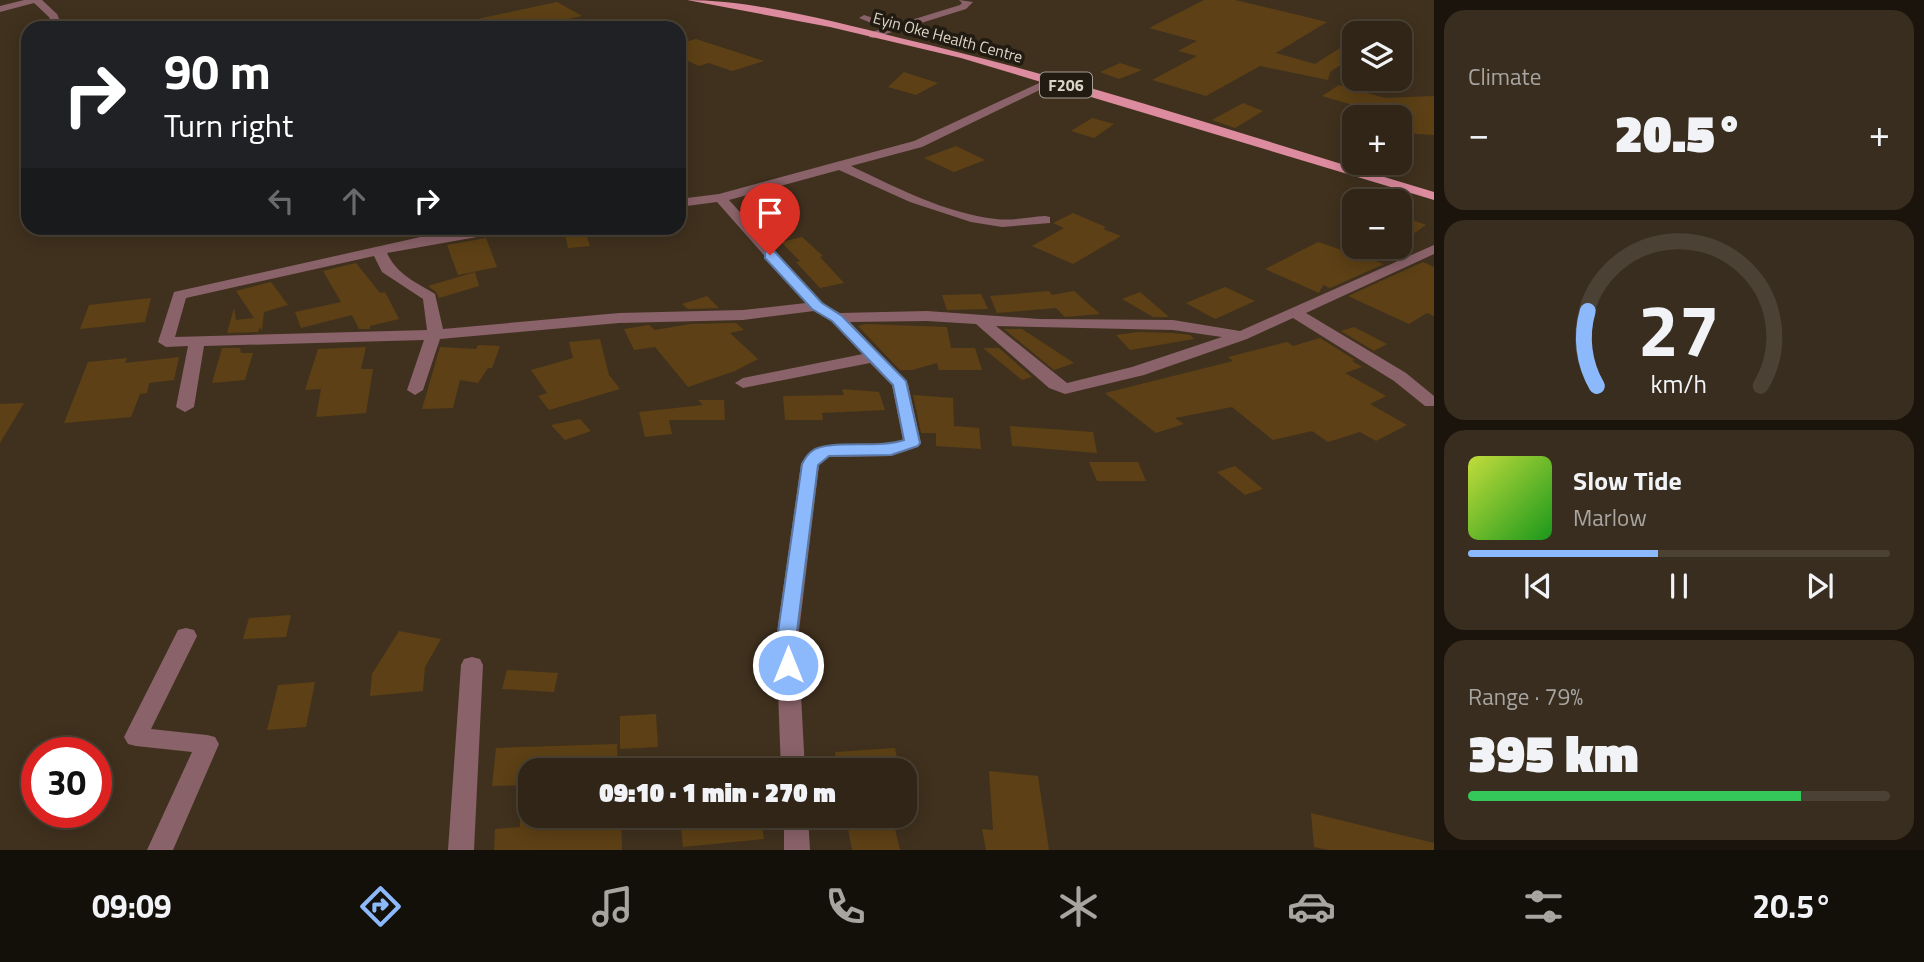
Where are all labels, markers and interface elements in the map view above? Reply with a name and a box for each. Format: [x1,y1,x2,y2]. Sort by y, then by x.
street label: Eyin Oke Health Centre [870,5,1026,69]
map controls [1342,21,1412,259]
button: layers [1342,21,1412,91]
text: 90 m [164,33,271,108]
icon: right [49,49,140,140]
text: Climate [1468,59,1541,94]
road number: F206 [1040,72,1092,97]
text: 20.5° [1614,93,1744,172]
text: Turn right [164,101,293,149]
text: − [1468,104,1489,162]
text: + [1869,104,1890,162]
button: + [1342,105,1412,175]
icon: left [262,182,300,220]
icon: ahead [335,182,373,220]
icon: right [408,182,446,220]
pin [740,183,800,255]
button: − [1342,189,1412,259]
icon: arrive [751,194,789,232]
text: 27 [1638,274,1720,384]
text: km/h [1651,365,1707,403]
text: Slow Tide [1573,461,1682,500]
text: Marlow [1573,500,1647,535]
icon: previous [1519,567,1557,605]
icon: pause [1660,567,1698,605]
icon: next [1801,567,1839,605]
position arrow [751,628,825,702]
text: Range · 79% [1468,679,1583,714]
text: 395 km [1468,713,1639,792]
speed limit sign: 30 [21,737,112,828]
text: 09:10 · 1 min · 270 m [599,773,836,812]
text: 09:09 [92,882,172,930]
icon: directions [356,882,405,931]
icon: music [588,882,637,931]
icon: phone [821,882,870,931]
icon: climate [1054,882,1103,931]
icon: car [1287,882,1336,931]
icon: filters [1519,882,1568,931]
text: 20.5° [1752,882,1832,930]

